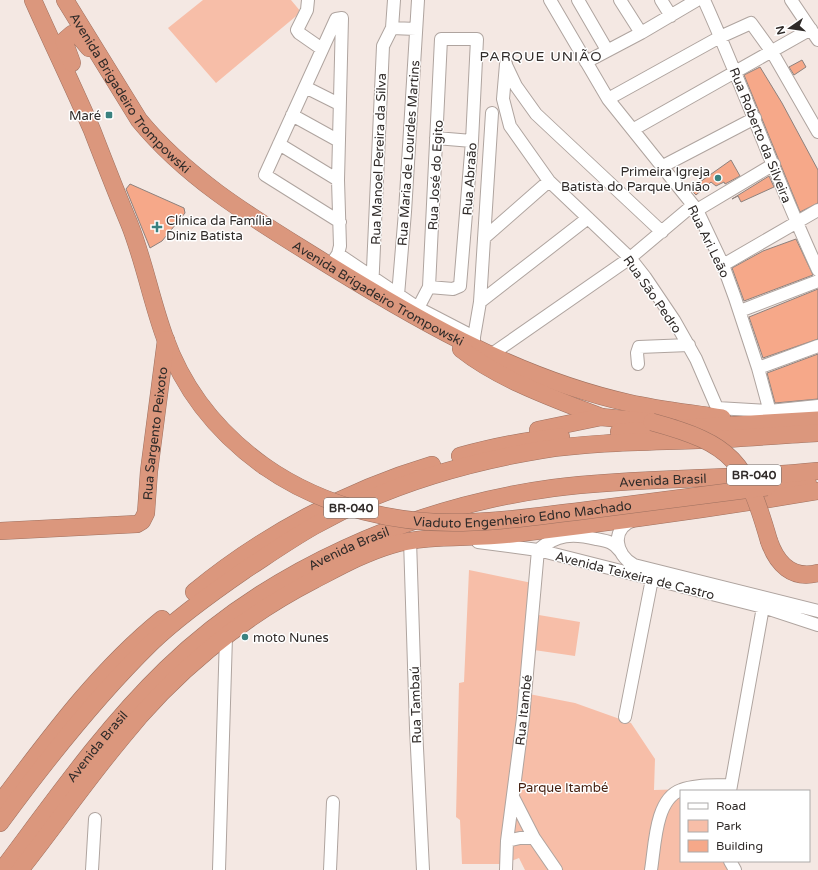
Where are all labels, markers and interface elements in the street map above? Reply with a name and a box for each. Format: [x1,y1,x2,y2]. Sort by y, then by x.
north arrow [770,8,810,48]
street label: Avenida Brigadeiro Trompowski [66,10,193,177]
text: N [773,24,788,36]
district label: PARQUE UNIÃO [479,48,603,65]
street label: Rua Maria de Lourdes Martins [395,60,423,246]
street label: Rua Roberto da Silveira [726,65,795,205]
street label: Rua Manoel Pereira da Silva [368,73,390,245]
place label: Maré [69,108,101,124]
marker: Maré [104,110,114,120]
street label: Rua José do Egito [425,119,447,231]
street label: Rua Abraão [459,142,481,216]
place label: Primeira Igreja Batista do Parque União [561,164,710,195]
marker: Primeira Igreja Batista do Parque União [713,173,723,183]
street label: Rua Ari Leão [684,202,733,281]
place label: Clínica da Família Diniz Batista [166,213,272,244]
marker: Clínica da Família Diniz Batista [151,221,163,233]
street label: Avenida Brigadeiro Trompowski [289,238,466,350]
street label: Rua São Pedro [619,253,685,337]
street label: Rua Sargento Peixoto [140,366,171,501]
road number: BR-040 [727,465,781,485]
street label: Avenida Brasil [619,471,707,491]
road number: BR-040 [324,498,378,518]
street label: Viaduto Engenheiro Edno Machado [412,498,633,532]
street label: Avenida Brasil [306,524,392,574]
street label: Avenida Teixeira de Castro [554,548,716,604]
place label: moto Nunes [253,630,329,646]
marker: moto Nunes [240,632,250,642]
street label: Rua Tambaú [407,666,425,744]
street label: Rua Itambé [512,674,536,746]
street label: Avenida Brasil [64,708,131,786]
park label: Parque Itambé [518,780,608,796]
legend [680,790,810,862]
text: Road [716,799,746,813]
text: Park [716,819,742,833]
text: Building [716,839,763,853]

